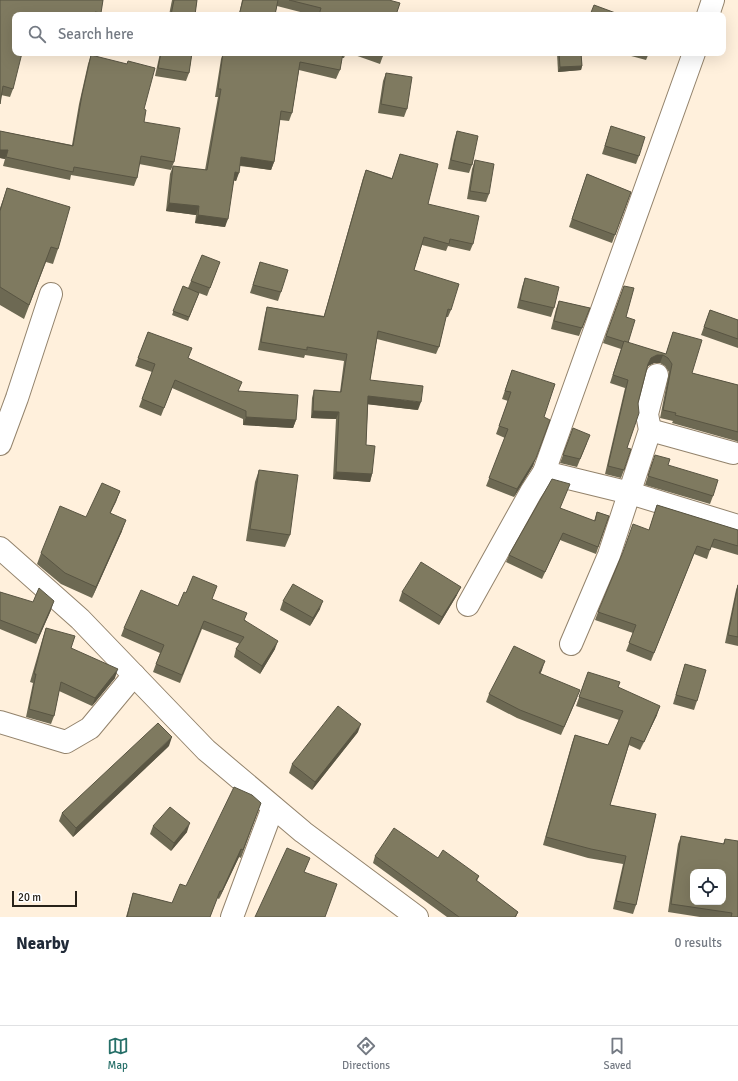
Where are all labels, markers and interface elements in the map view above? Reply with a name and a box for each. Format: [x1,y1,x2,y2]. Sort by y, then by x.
search box [12,12,726,56]
icon: search [26,23,48,45]
text: Search here [58,25,134,43]
map controls [690,869,726,905]
button: locate [690,869,726,905]
scale bar [12,889,77,908]
text: 20 m [18,891,41,904]
text: Nearby [16,933,69,954]
text: 0 results [674,935,722,951]
tab: Map [107,1035,129,1072]
tab: Directions [342,1035,390,1072]
tab: Saved [604,1035,631,1072]

